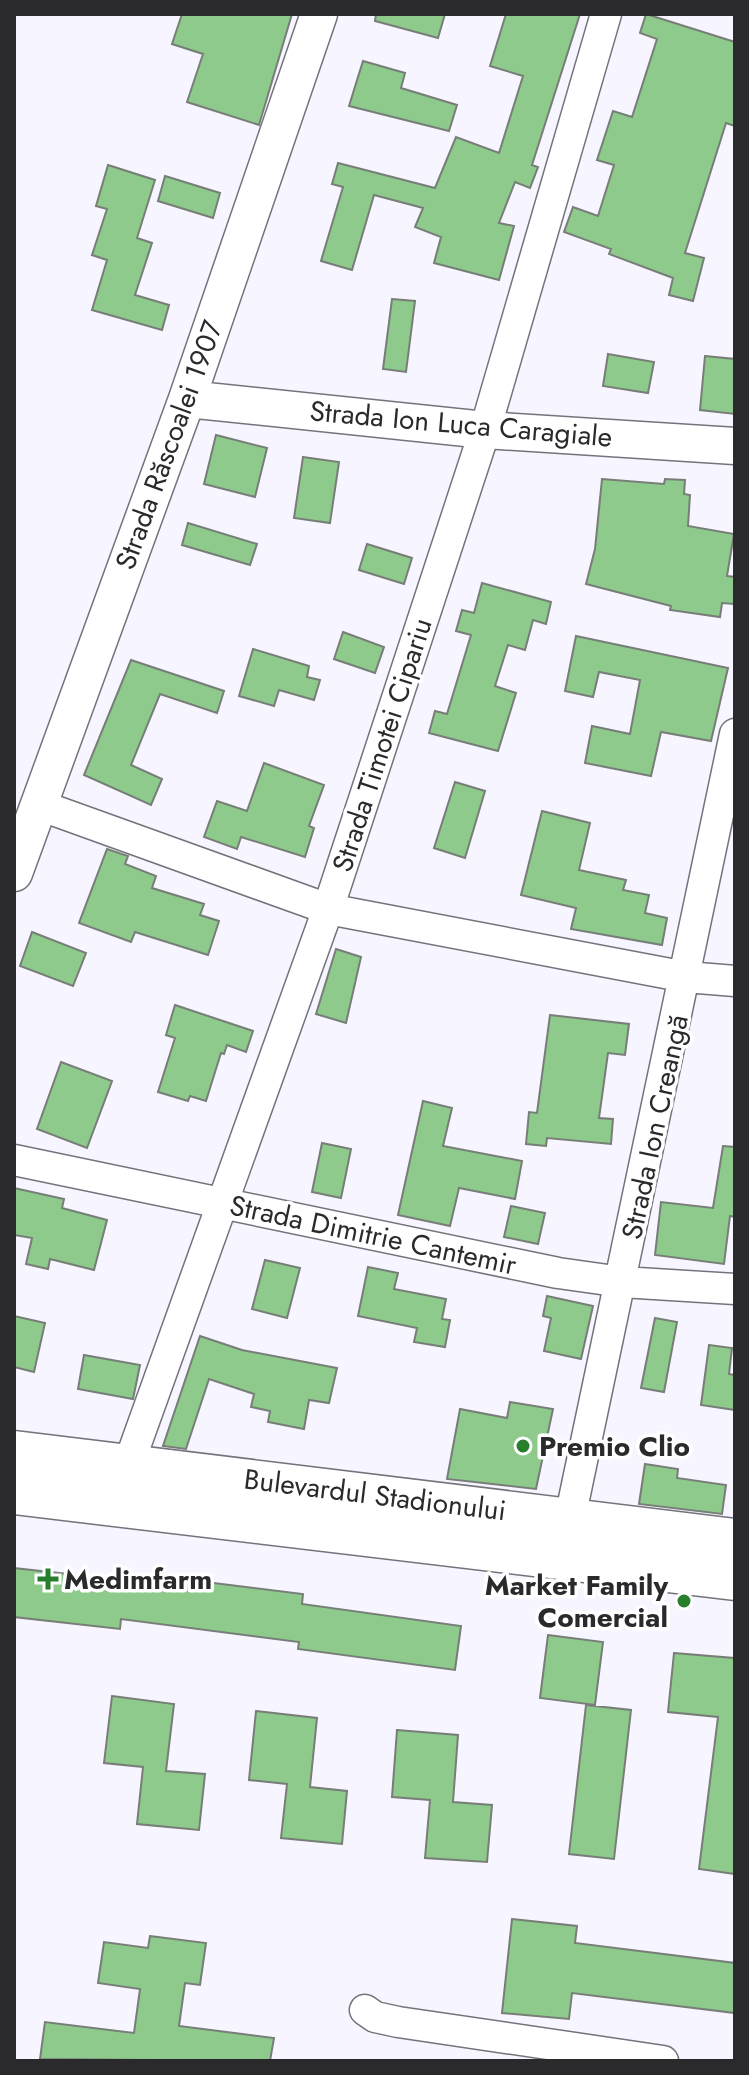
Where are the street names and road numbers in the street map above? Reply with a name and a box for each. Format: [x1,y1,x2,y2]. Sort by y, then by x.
street label: Strada Răscoalei 1907 [105,314,233,575]
street label: Strada Ion Luca Caragiale [308,390,614,458]
street label: Strada Timotei Cipariu [322,613,442,877]
street label: Strada Ion Creangă [611,1011,699,1243]
street label: Strada Dimitrie Cantemir [226,1185,520,1285]
street label: Bulevardul Stadionului [242,1459,508,1531]

